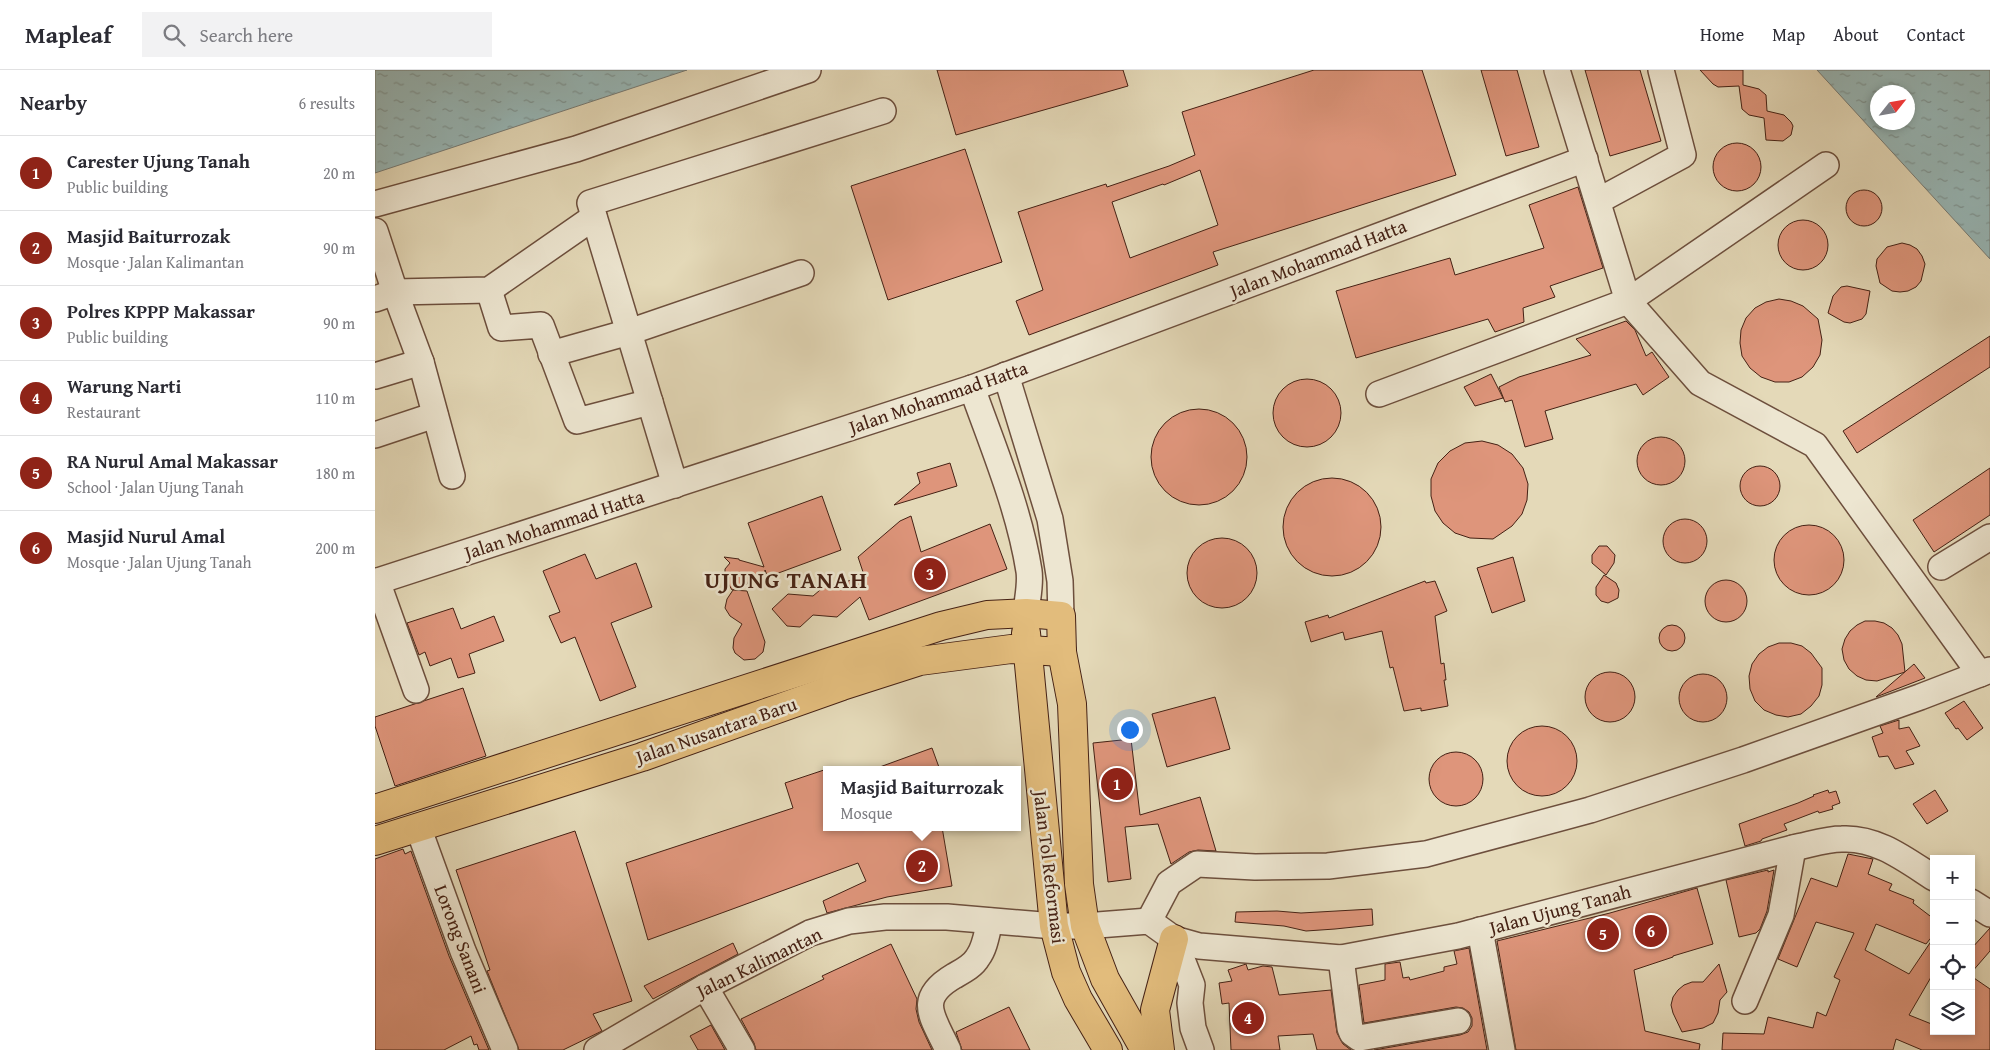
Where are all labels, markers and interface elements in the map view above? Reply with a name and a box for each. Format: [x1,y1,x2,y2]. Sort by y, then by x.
search box [142,12,492,57]
text: Mapleaf [25,17,112,52]
icon: search [160,21,188,49]
text: Search here [200,21,293,49]
text: Home [1700,21,1744,48]
text: Map [1772,21,1805,48]
text: About [1833,21,1879,48]
text: Contact [1907,21,1965,48]
north arrow [1870,85,1915,130]
text: Nearby [20,87,87,118]
text: 6 results [298,91,355,115]
text: Carester Ujung Tanah [67,147,250,175]
text: 1 [32,161,40,185]
text: 20 m [323,161,355,185]
text: Public building [67,175,168,199]
street label: Jalan Mohammad Hatta [1224,211,1411,305]
text: Masjid Baiturrozak [67,222,230,250]
text: 2 [32,236,40,260]
text: 90 m [323,236,355,260]
text: Mosque · Jalan Kalimantan [67,250,244,274]
text: Polres KPPP Makassar [67,297,255,325]
text: 3 [32,311,40,335]
text: 90 m [323,311,355,335]
text: Public building [67,325,168,349]
street label: Jalan Mohammad Hatta [843,353,1031,441]
text: Warung Narti [67,372,181,400]
text: 4 [32,386,40,410]
text: 110 m [315,386,355,410]
text: Restaurant [67,400,141,424]
text: RA Nurul Amal Makassar [67,447,278,475]
text: 5 [32,461,40,485]
text: 180 m [315,461,355,485]
text: School · Jalan Ujung Tanah [67,475,244,499]
street label: Jalan Mohammad Hatta [459,482,647,567]
text: Masjid Nurul Amal [67,522,225,550]
text: 6 [32,536,40,560]
text: 200 m [315,536,355,560]
text: Mosque · Jalan Ujung Tanah [67,550,251,574]
pin: 3 [914,555,946,593]
district label: UJUNG TANAH [704,562,868,597]
street label: Jalan Nusantara Baru [630,689,801,771]
your location [1117,717,1143,743]
pin: 1 [1101,765,1133,803]
popup [823,766,1021,831]
text: Masjid Baiturrozak [840,773,1004,801]
street label: Jalan Tol Reformasi [1026,787,1073,945]
text: Mosque [840,801,893,825]
pin: 2 [906,847,938,885]
map controls [1930,855,1975,1035]
button: + [1930,855,1975,900]
street label: Jalan Ujung Tanah [1484,877,1634,942]
street label: Lorong Sanani [427,881,495,997]
button: − [1930,900,1975,945]
pin: 6 [1635,912,1667,950]
pin: 5 [1587,915,1619,953]
street label: Jalan Kalimantan [690,919,827,1005]
button: locate [1930,945,1975,990]
button: layers [1930,990,1975,1035]
pin: 4 [1232,999,1264,1037]

